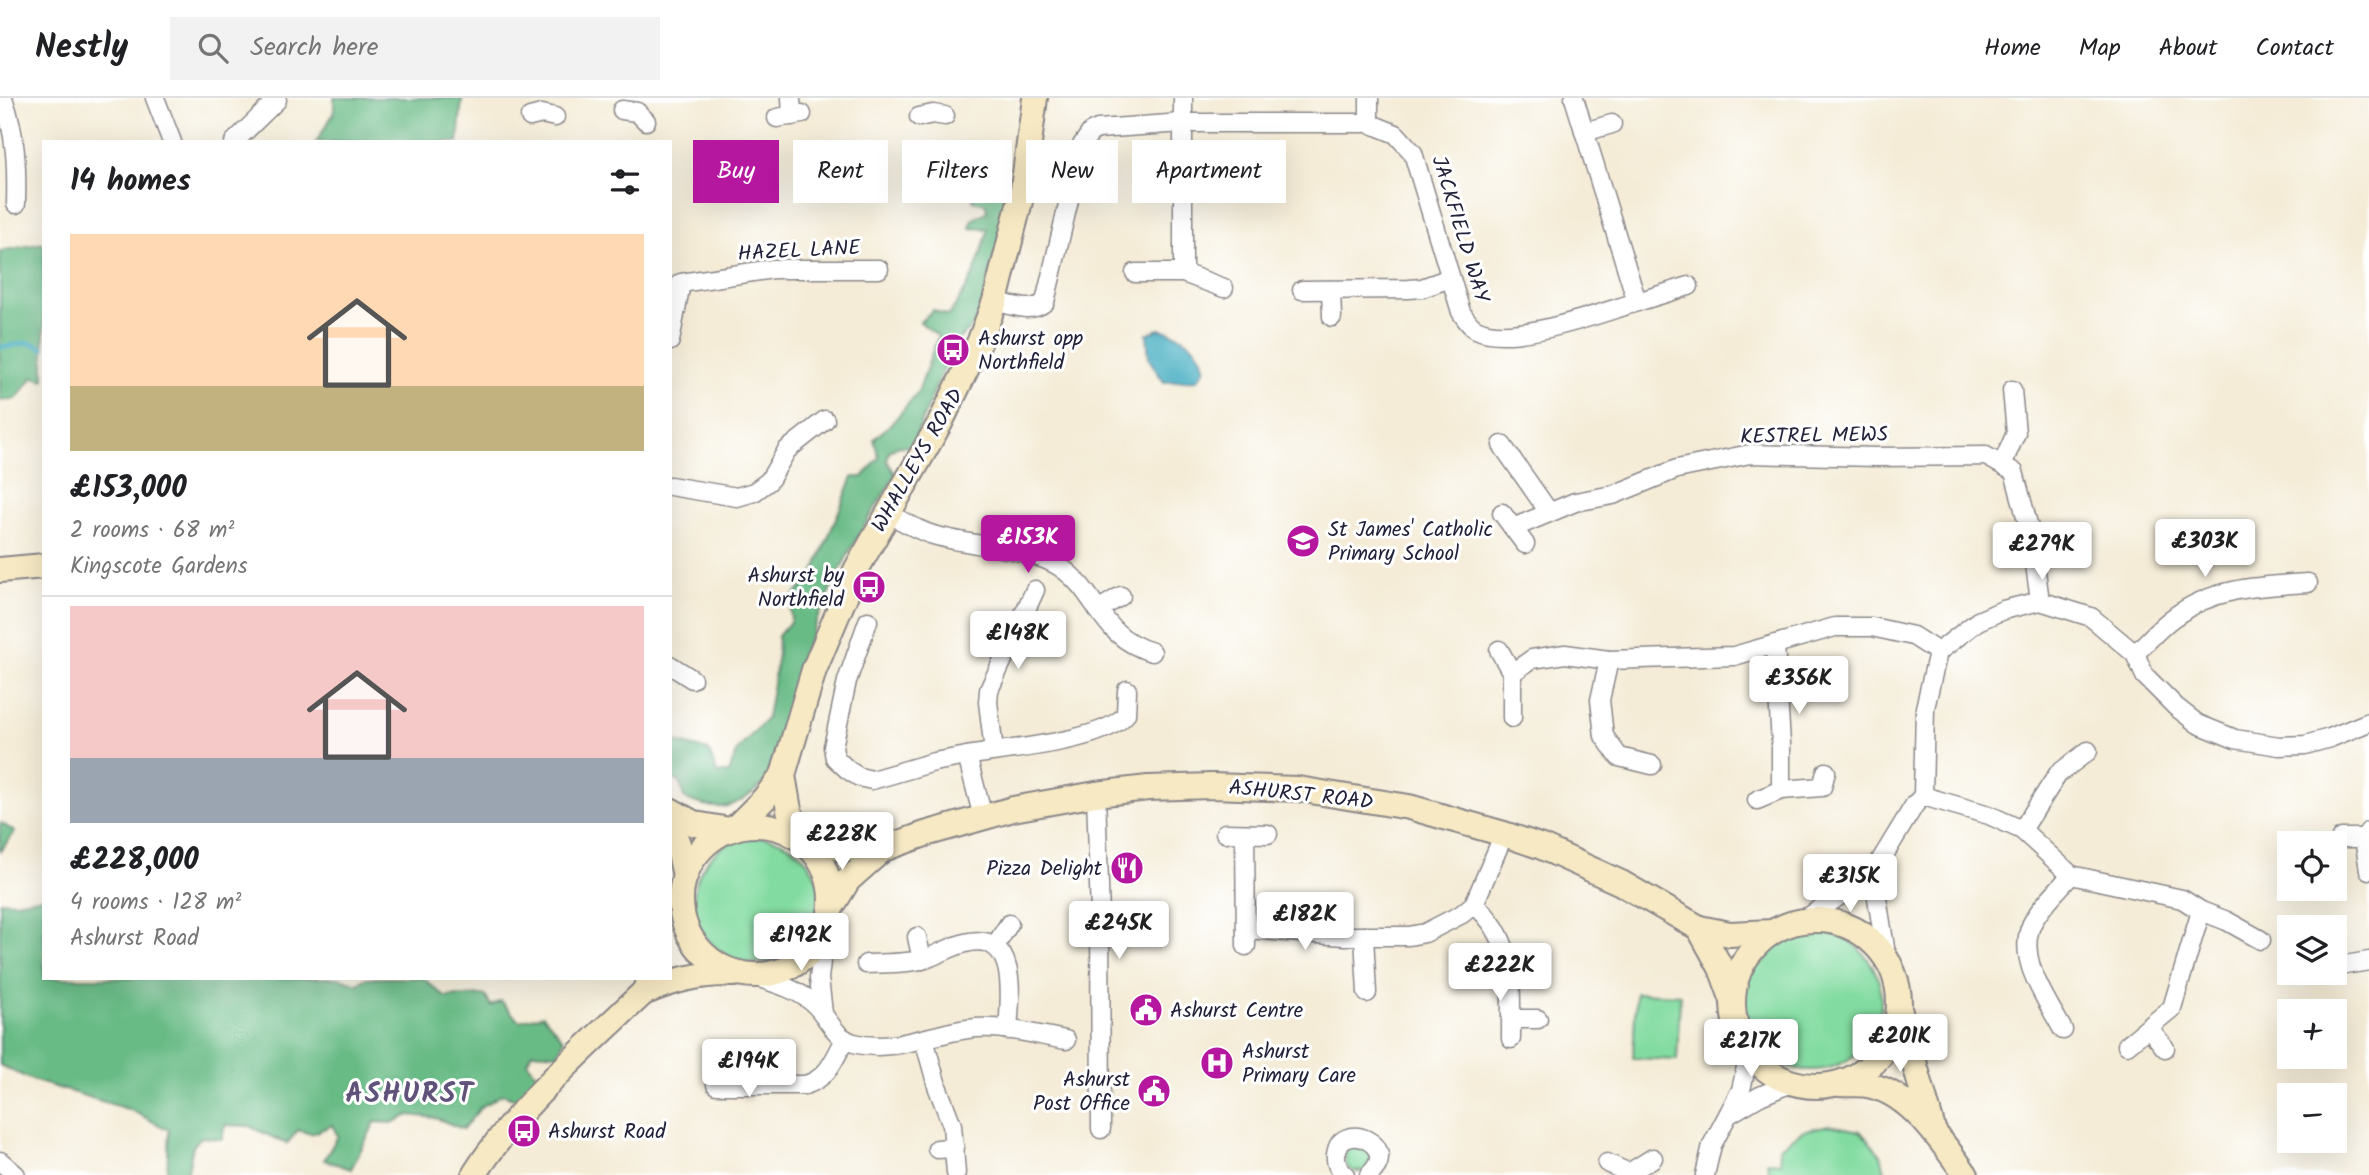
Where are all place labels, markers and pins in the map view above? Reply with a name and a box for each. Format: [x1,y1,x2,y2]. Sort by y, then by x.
place label: Ashurst opp Northfield [978,323,1083,380]
bus stop icon: Ashurst opp Northfield [934,331,972,369]
place label: St James' Catholic Primary School [1328,514,1493,571]
pin: £153K [979,516,1077,575]
pin: £303K [2156,519,2254,579]
school or university icon: St James' Catholic Primary School [1284,522,1322,560]
pin: £279K [1993,522,2091,582]
place label: Ashurst by Northfield [748,560,845,617]
bus stop icon: Ashurst by Northfield [850,568,888,606]
pin: £148K [969,612,1067,671]
pin: £356K [1750,656,1848,716]
pin: £228K [793,812,891,872]
restaurant icon: Pizza Delight [1108,849,1146,887]
place label: Pizza Delight [986,853,1103,886]
pin: £315K [1801,854,1899,914]
pin: £182K [1256,892,1354,952]
pin: £245K [1070,902,1168,961]
pin: £192K [752,914,850,973]
pin: £222K [1451,944,1549,1003]
public building icon: Ashurst Centre [1127,991,1165,1029]
place label: Ashurst Centre [1170,995,1304,1028]
pin: £201K [1851,1014,1949,1074]
pin: £217K [1702,1020,1800,1079]
place label: Ashurst Primary Care [1242,1036,1357,1093]
pin: £194K [700,1040,798,1099]
hospital icon: Ashurst Primary Care [1198,1044,1236,1082]
place label: Ashurst Post Office [1033,1064,1131,1121]
public building icon: Ashurst Post Office [1135,1072,1173,1110]
bus stop icon: Ashurst Road [505,1112,543,1150]
place label: Ashurst Road [548,1116,666,1149]

